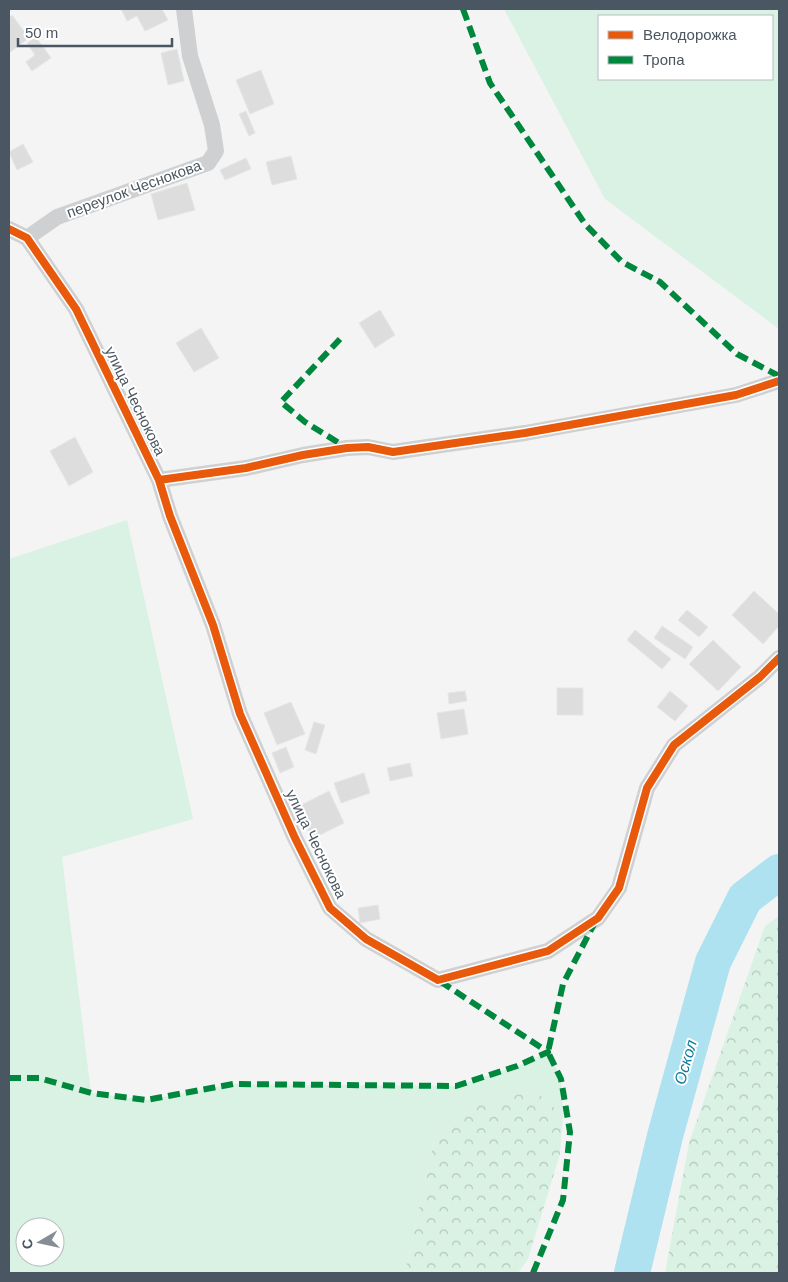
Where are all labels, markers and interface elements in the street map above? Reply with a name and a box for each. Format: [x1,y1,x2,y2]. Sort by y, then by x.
scale bar [18,15,171,47]
legend [598,15,773,80]
text: 50 m [25,24,58,41]
text: Велодорожка [643,26,737,43]
text: Тропа [643,51,685,68]
street label: переулок Чеснокова [64,156,204,221]
street label: улица Чеснокова [102,344,169,459]
street label: улица Чеснокова [283,787,350,902]
water label: Оскол [671,1038,700,1086]
north arrow [15,1217,65,1267]
text: С [18,1238,36,1250]

